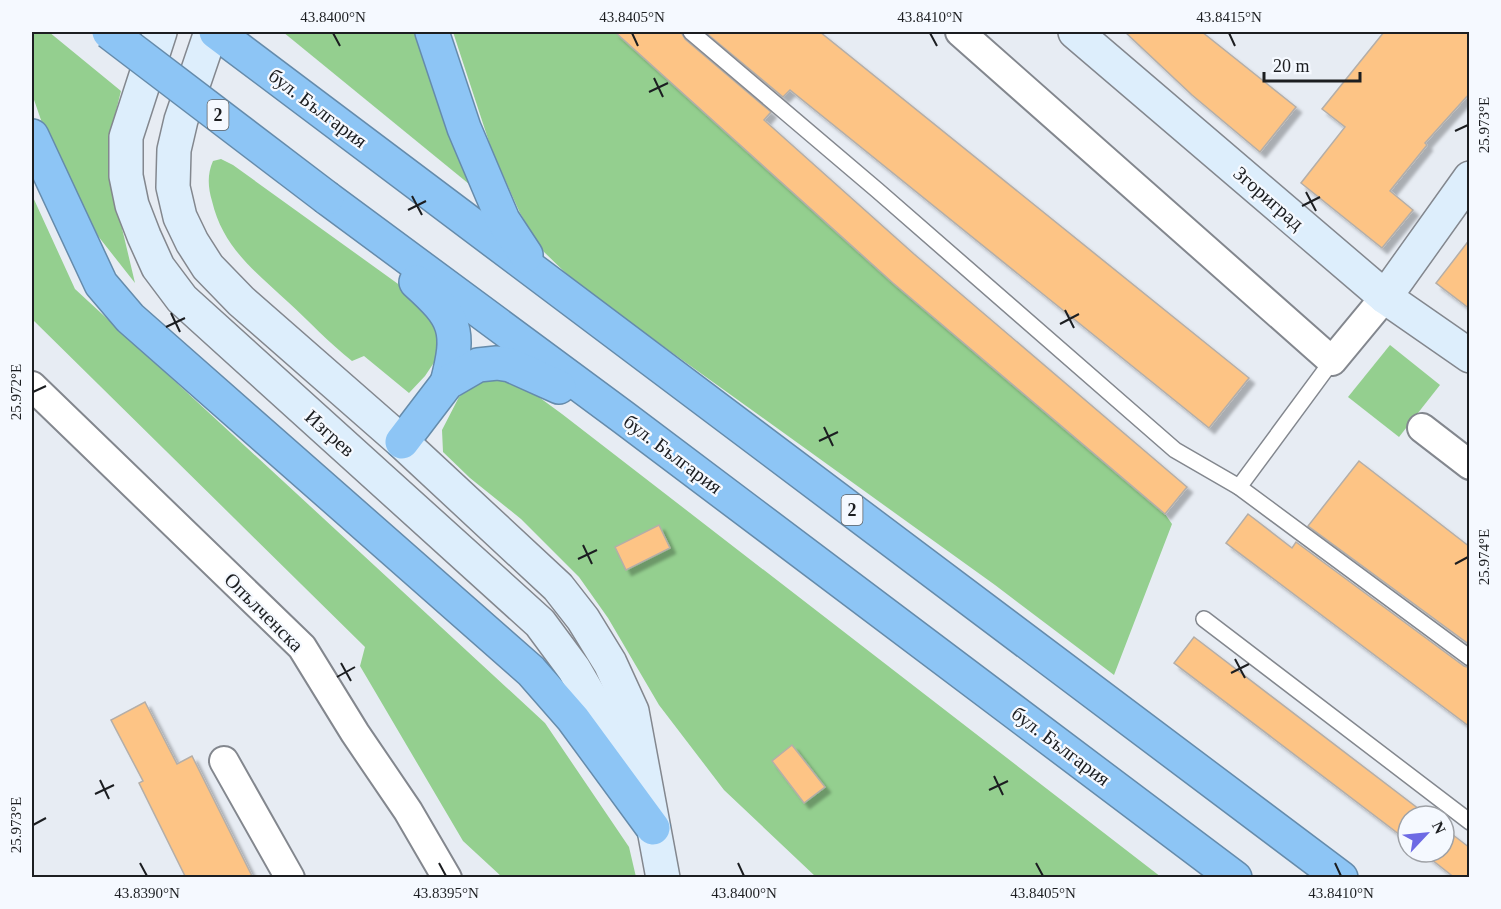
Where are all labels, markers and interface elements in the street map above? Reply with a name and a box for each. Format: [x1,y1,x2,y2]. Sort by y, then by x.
text: 43.8400°N [300,9,366,25]
text: 43.8405°N [599,9,665,25]
text: 43.8410°N [897,9,963,25]
text: 43.8415°N [1196,9,1262,25]
scale bar [1264,45,1360,83]
text: 20 m [1273,56,1310,76]
street label: бул. България [264,64,371,153]
text: 25.973°E [1476,97,1492,153]
road number: 2 [208,100,228,130]
street label: Згориград [1229,162,1309,235]
text: 25.972°E [8,364,24,420]
street label: Изгрев [300,405,359,462]
street label: бул. България [619,410,726,499]
road number: 2 [842,495,862,525]
text: 25.974°E [1476,529,1492,585]
street label: Опълченска [220,568,308,656]
street label: бул. България [1007,702,1114,791]
text: 25.973°E [8,797,24,853]
north arrow [1396,804,1456,864]
text: N [1429,819,1449,837]
text: 43.8390°N [114,885,180,901]
text: 43.8395°N [413,885,479,901]
text: 43.8400°N [711,885,777,901]
text: 43.8405°N [1010,885,1076,901]
text: 43.8410°N [1308,885,1374,901]

